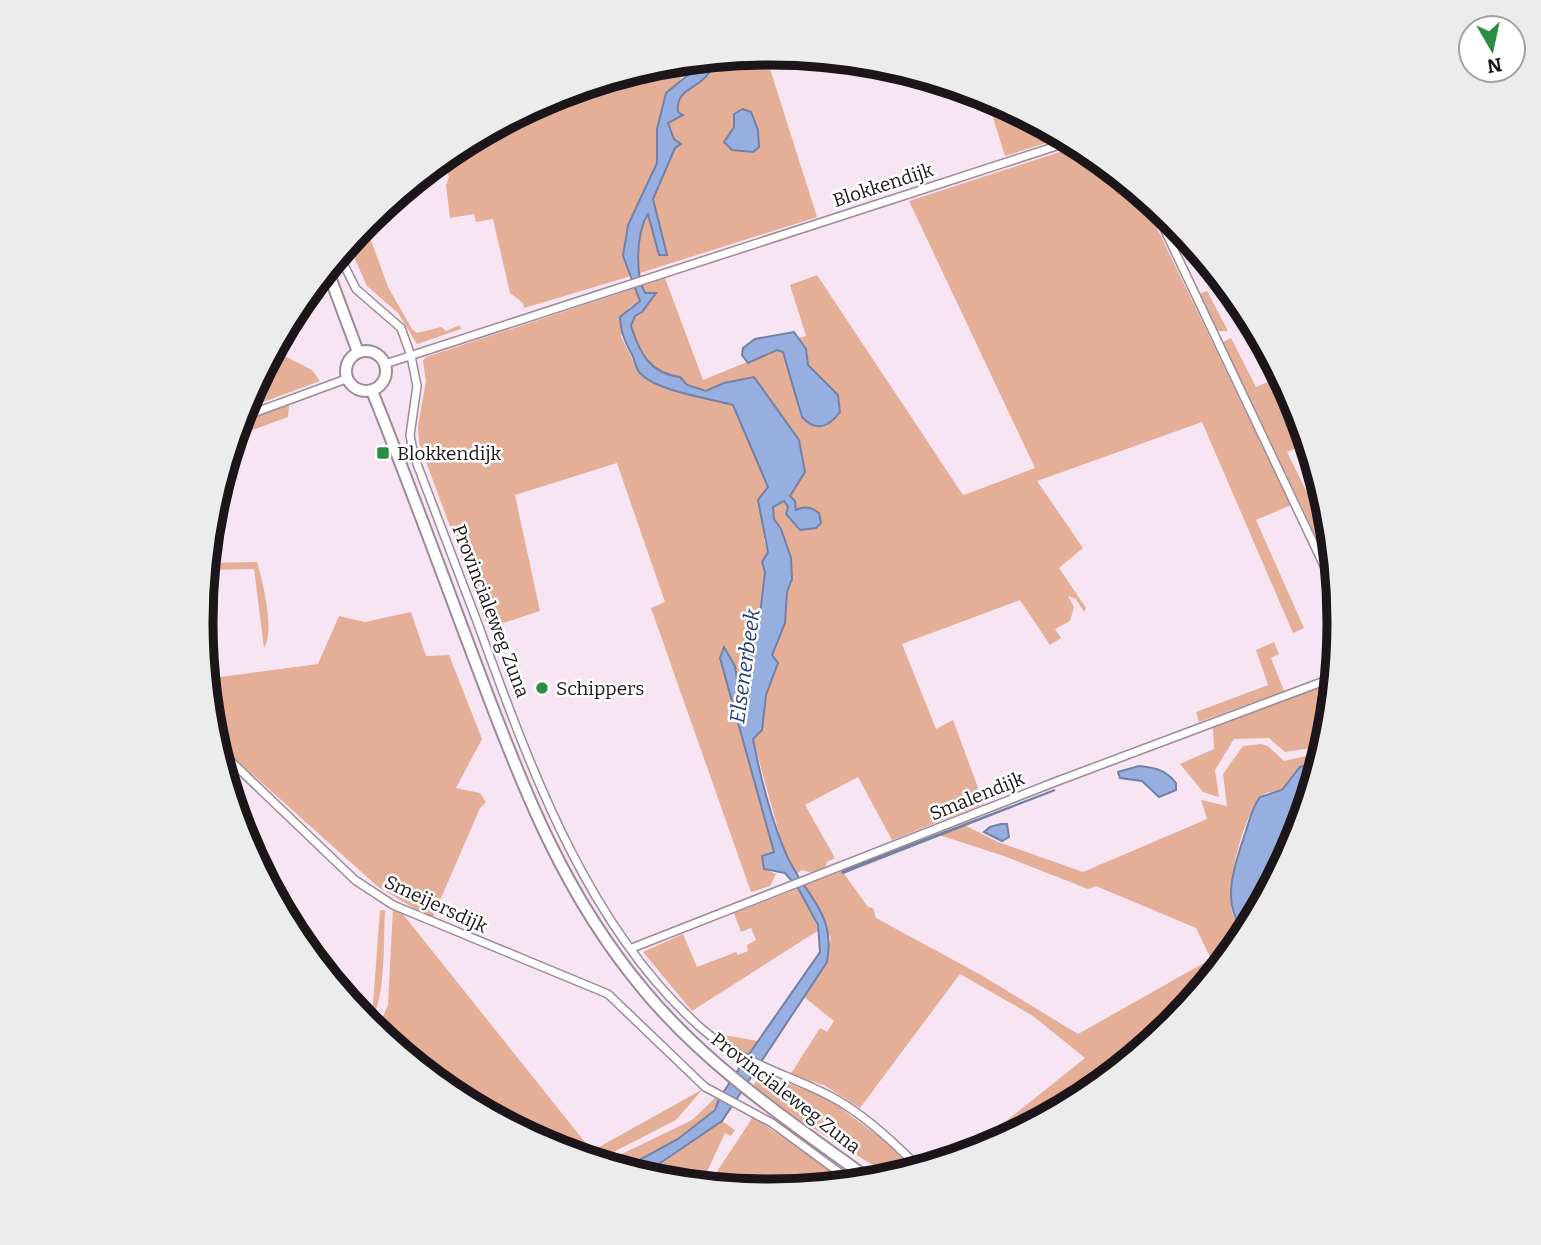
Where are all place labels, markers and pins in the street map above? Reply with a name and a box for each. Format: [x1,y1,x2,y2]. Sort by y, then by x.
place label: Blokkendijk [397,442,502,465]
marker: Blokkendijk [375,445,391,461]
place label: Schippers [556,677,644,700]
marker: Schippers [534,680,550,696]

